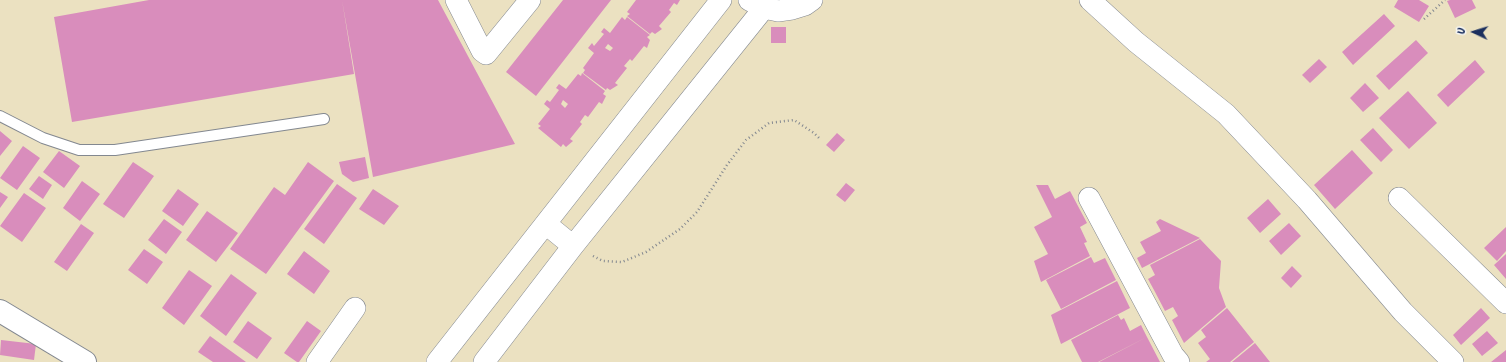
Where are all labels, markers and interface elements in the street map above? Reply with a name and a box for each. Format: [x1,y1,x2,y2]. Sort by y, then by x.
north arrow [1454,12,1494,52]
text: U [1453,27,1471,35]

